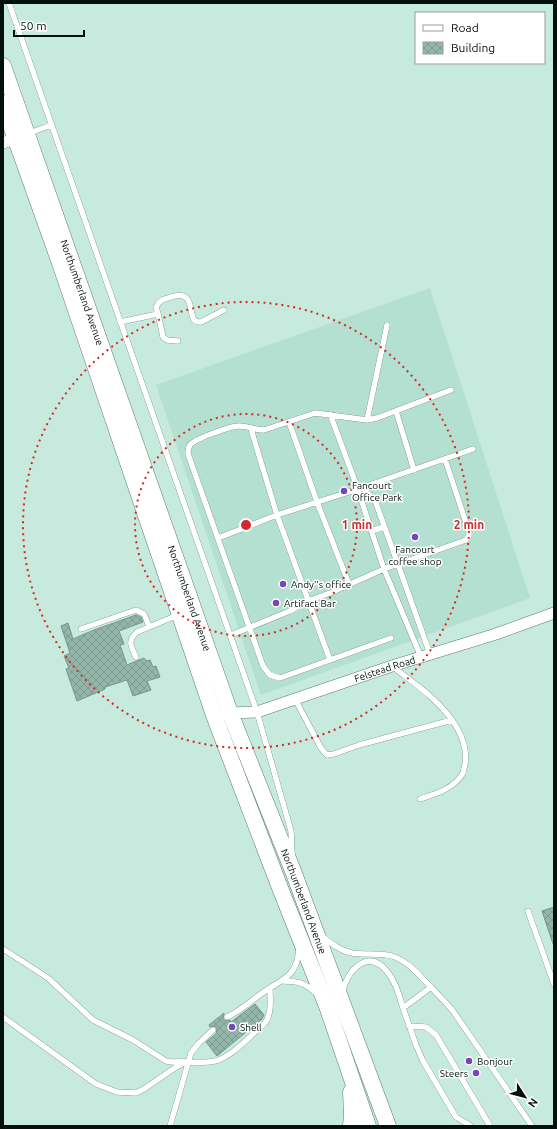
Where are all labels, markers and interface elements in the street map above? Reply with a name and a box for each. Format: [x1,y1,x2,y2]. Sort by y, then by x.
scale bar [14,12,84,38]
legend [415,12,545,64]
text: 50 m [20,19,47,32]
text: Road [451,21,479,34]
text: Building [451,41,495,54]
street label: Northumberland Avenue [58,238,106,347]
place label: Fancourt Office Park [352,480,402,503]
marker: Fancourt Office Park [339,486,349,496]
centre of rings [239,518,253,532]
text: 1 min [342,518,372,531]
text: 2 min [454,518,484,531]
marker: Fancourt coffee shop [410,532,420,542]
street label: Northumberland Avenue [166,544,213,653]
place label: Fancourt coffee shop [388,544,442,567]
marker: Andy''s office [278,579,288,589]
place label: Andy''s office [291,579,351,590]
marker: Artifact Bar [271,598,281,608]
place label: Artifact Bar [284,598,336,609]
street label: Felstead Road [353,654,417,684]
street label: Northumberland Avenue [279,847,328,956]
marker: Shell [227,1022,237,1032]
place label: Shell [240,1022,262,1033]
marker: Bonjour [464,1056,474,1066]
place label: Bonjour [477,1056,513,1067]
place label: Steers [440,1068,468,1079]
marker: Steers [471,1068,481,1078]
north arrow [505,1077,545,1117]
text: N [526,1096,540,1110]

